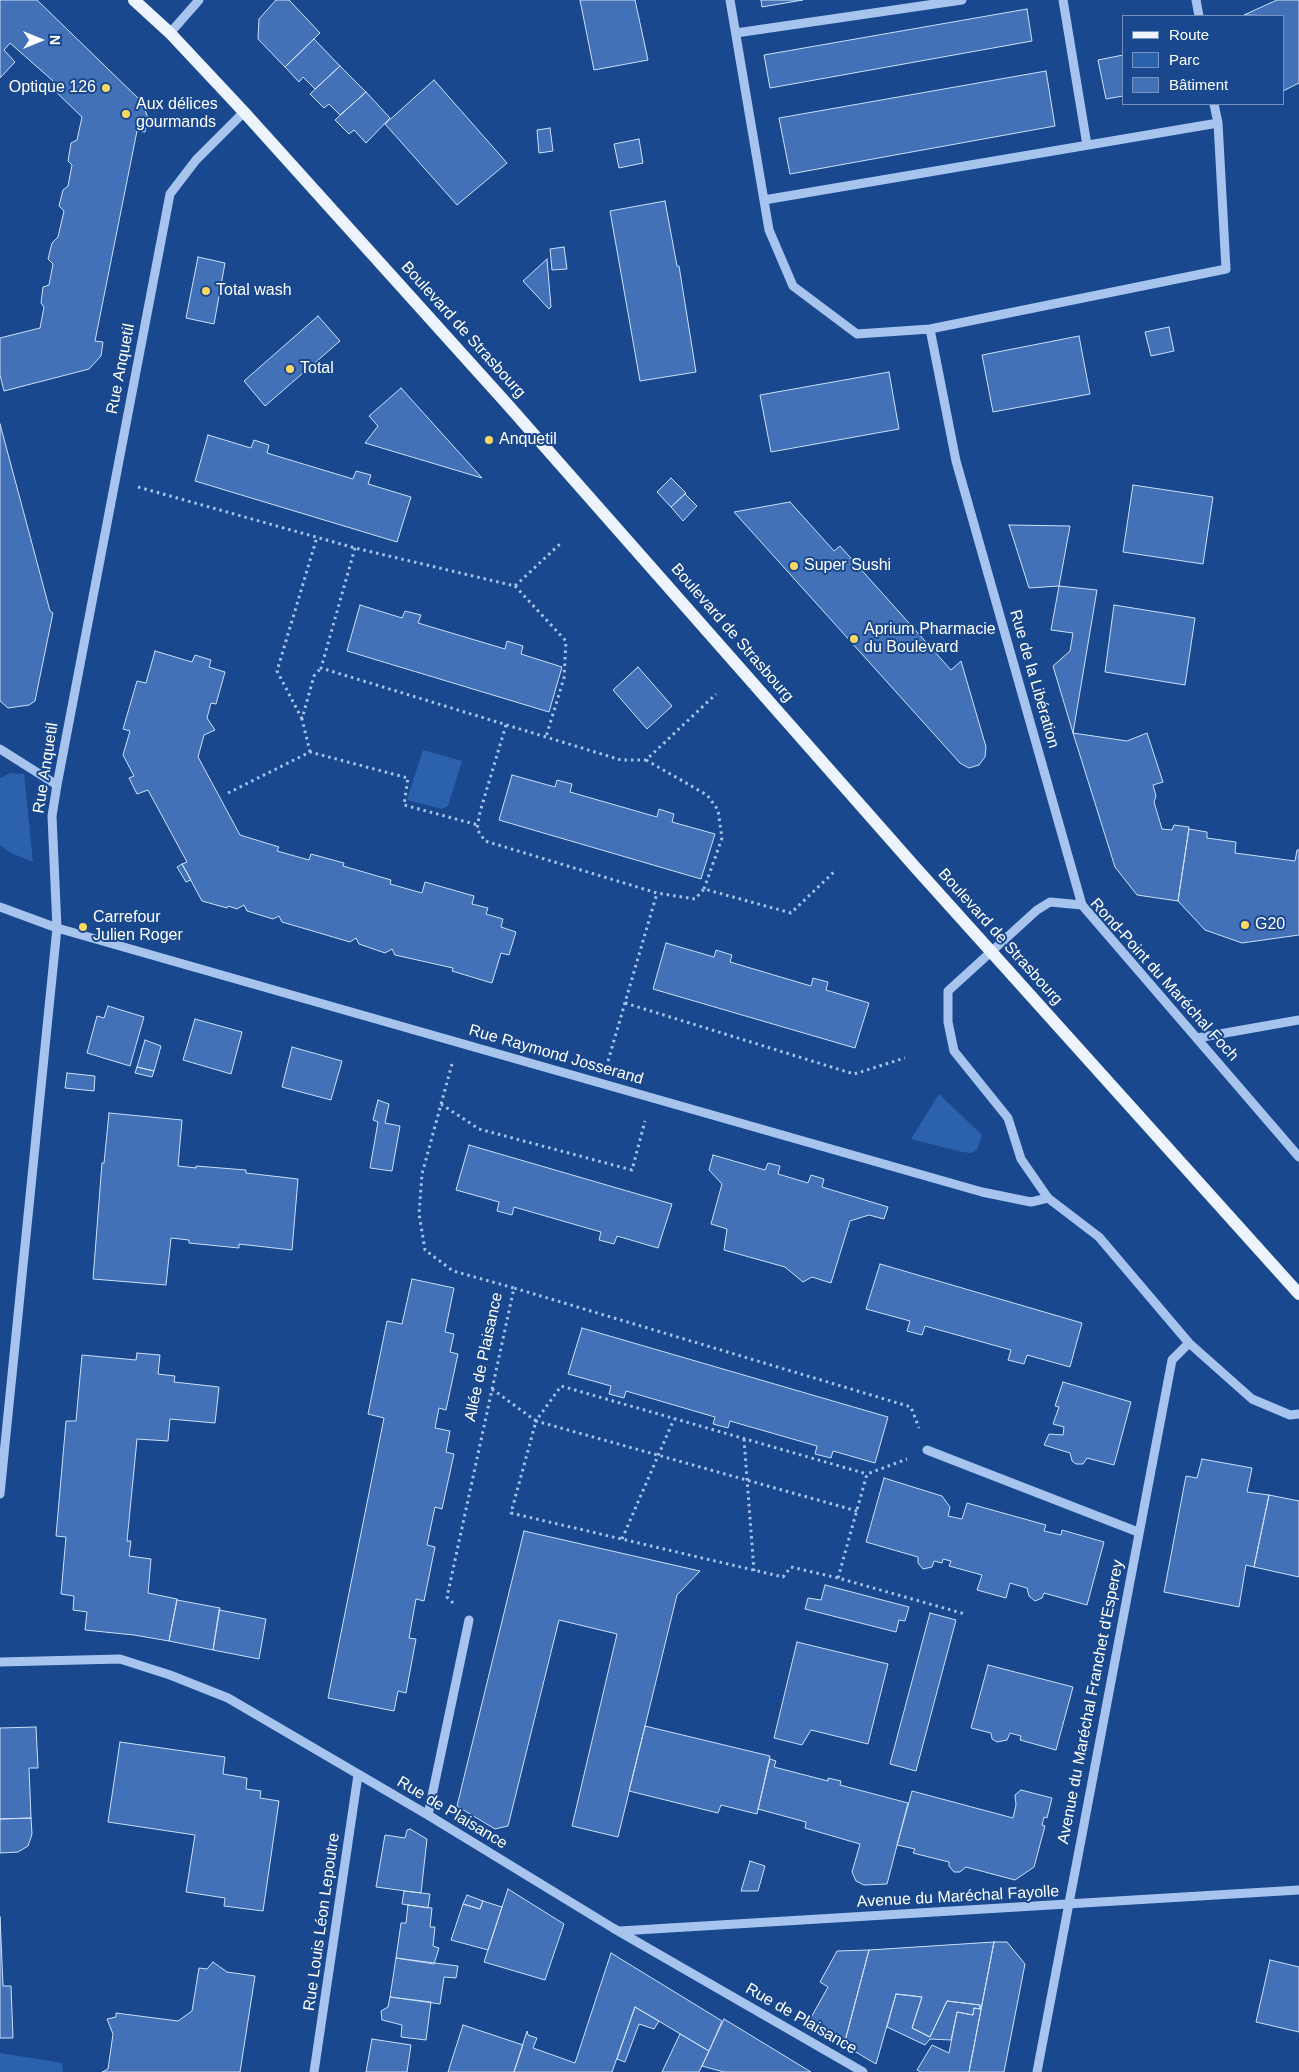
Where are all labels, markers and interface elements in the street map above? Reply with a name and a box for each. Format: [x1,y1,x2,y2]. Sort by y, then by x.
north arrow [15,15,65,65]
legend [1122,15,1284,105]
text: Route [1169,26,1209,43]
text: N [47,35,63,45]
text: Parc [1169,51,1200,68]
text: Bâtiment [1169,76,1228,93]
place label: Optique 126 [9,78,96,98]
marker: Optique 126 [100,82,112,94]
place label: Aux délices gourmands [136,95,218,133]
marker: Aux délices gourmands [120,108,132,120]
street label: Boulevard de Strasbourg [397,258,529,402]
place label: Total wash [216,281,292,301]
marker: Total wash [200,285,212,297]
street label: Rue Anquetil [103,322,139,416]
place label: Total [300,359,334,379]
marker: Total [284,363,296,375]
place label: Anquetil [499,430,557,450]
marker: Anquetil [483,434,495,446]
place label: Super Sushi [804,556,891,576]
street label: Boulevard de Strasbourg [667,560,797,706]
marker: Super Sushi [788,560,800,572]
street label: Rue de la Libération [1005,608,1063,750]
place label: Aprium Pharmacie du Boulevard [864,620,996,658]
marker: Aprium Pharmacie du Boulevard [848,633,860,645]
street label: Rue Anquetil [29,721,63,815]
street label: Boulevard de Strasbourg [934,865,1066,1009]
street label: Rond-Point du Maréchal Foch [1086,895,1242,1065]
place label: Carrefour Julien Roger [93,908,183,946]
place label: G20 [1255,915,1285,935]
marker: G20 [1239,919,1251,931]
marker: Carrefour Julien Roger [77,921,89,933]
street label: Rue Raymond Josserand [467,1021,645,1089]
street label: Allée de Plaisance [461,1291,507,1423]
street label: Avenue du Maréchal Franchet d'Esperey [1054,1558,1128,1846]
street label: Rue de Plaisance [393,1772,511,1854]
street label: Rue Louis Léon Lepoutre [300,1832,344,2012]
street label: Avenue du Maréchal Fayolle [856,1882,1060,1912]
street label: Rue de Plaisance [742,1979,860,2059]

